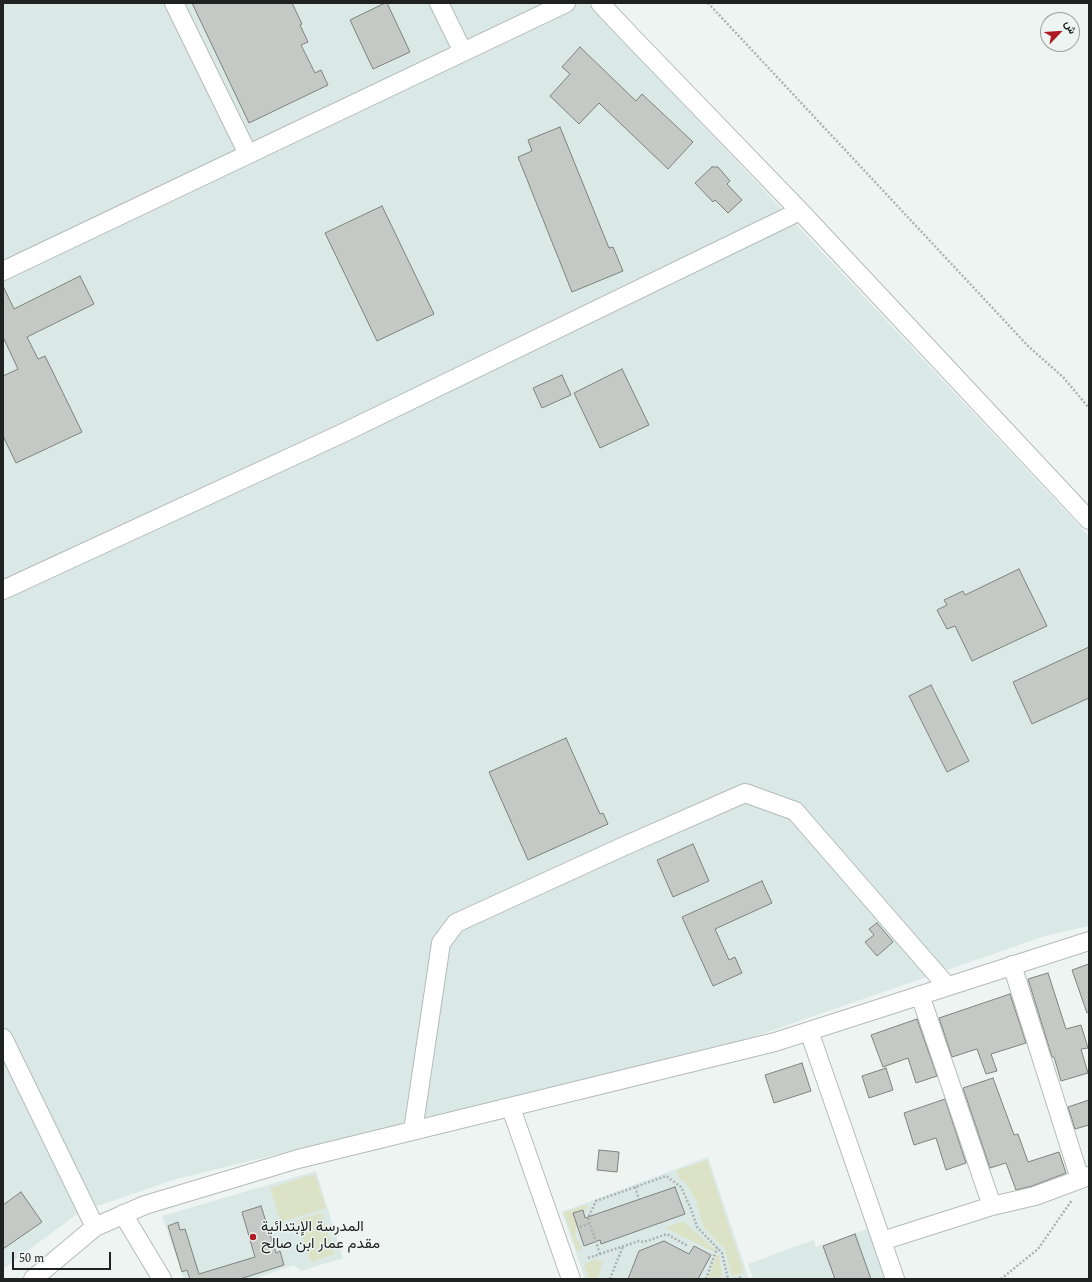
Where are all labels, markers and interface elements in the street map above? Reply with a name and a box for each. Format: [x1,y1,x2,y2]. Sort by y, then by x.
north arrow [1040,12,1080,52]
text: ش [1060,18,1081,37]
place label: المدرسة الإبتدائية مقدم عمار ابن صالح [261,1219,380,1254]
marker: المدرسة الإبتدائية مقدم عمار ابن صالح [248,1232,258,1242]
scale bar [14,1244,113,1270]
text: 50 m [19,1249,44,1268]

